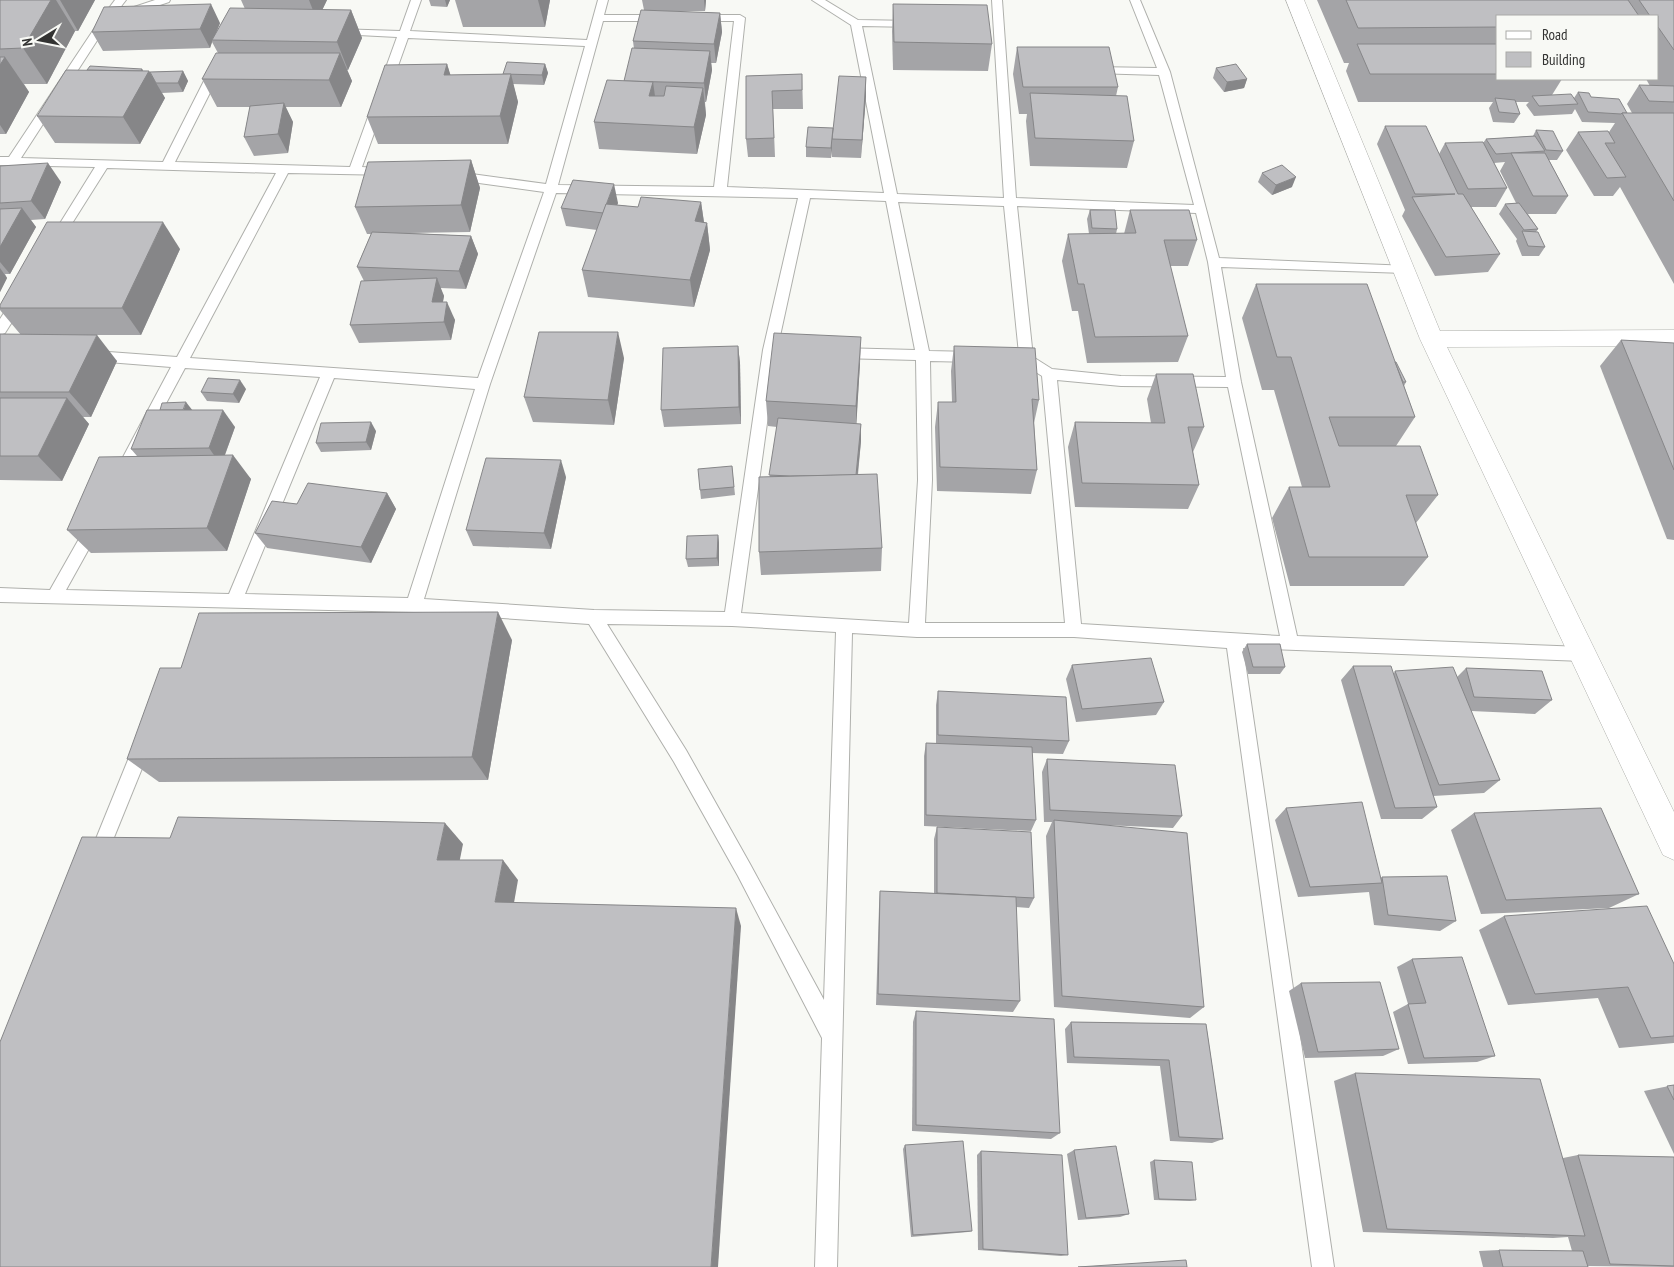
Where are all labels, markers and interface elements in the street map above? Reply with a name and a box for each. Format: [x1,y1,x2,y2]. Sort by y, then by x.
north arrow [15,15,65,65]
legend [1496,15,1659,80]
text: Road [1542,25,1568,44]
text: N [18,37,37,48]
text: Building [1542,50,1585,69]

